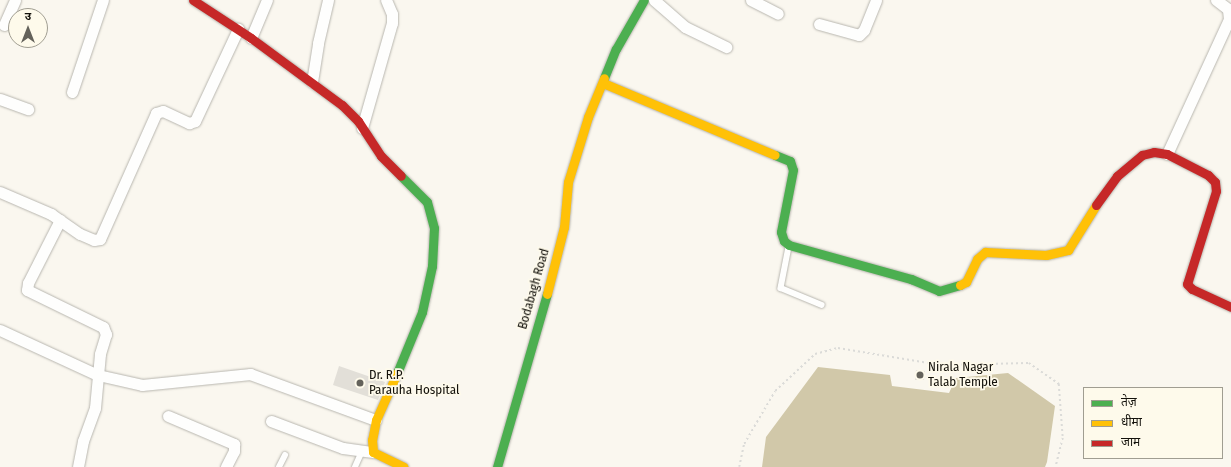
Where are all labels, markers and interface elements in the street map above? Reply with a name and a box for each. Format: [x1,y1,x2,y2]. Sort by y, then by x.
north arrow [8,8,48,48]
text: उ [25,10,31,23]
street label: Bodabagh Road [515,247,553,331]
place label: Nirala Nagar Talab Temple [928,360,998,391]
place label: Dr. R.P. Parauha Hospital [369,368,459,399]
marker: Nirala Nagar Talab Temple [915,370,925,380]
marker: Dr. R.P. Parauha Hospital [354,377,366,389]
legend [1083,387,1223,459]
text: तेज़ [1121,395,1137,409]
text: धीमा [1121,415,1142,429]
text: जाम [1121,435,1140,449]

